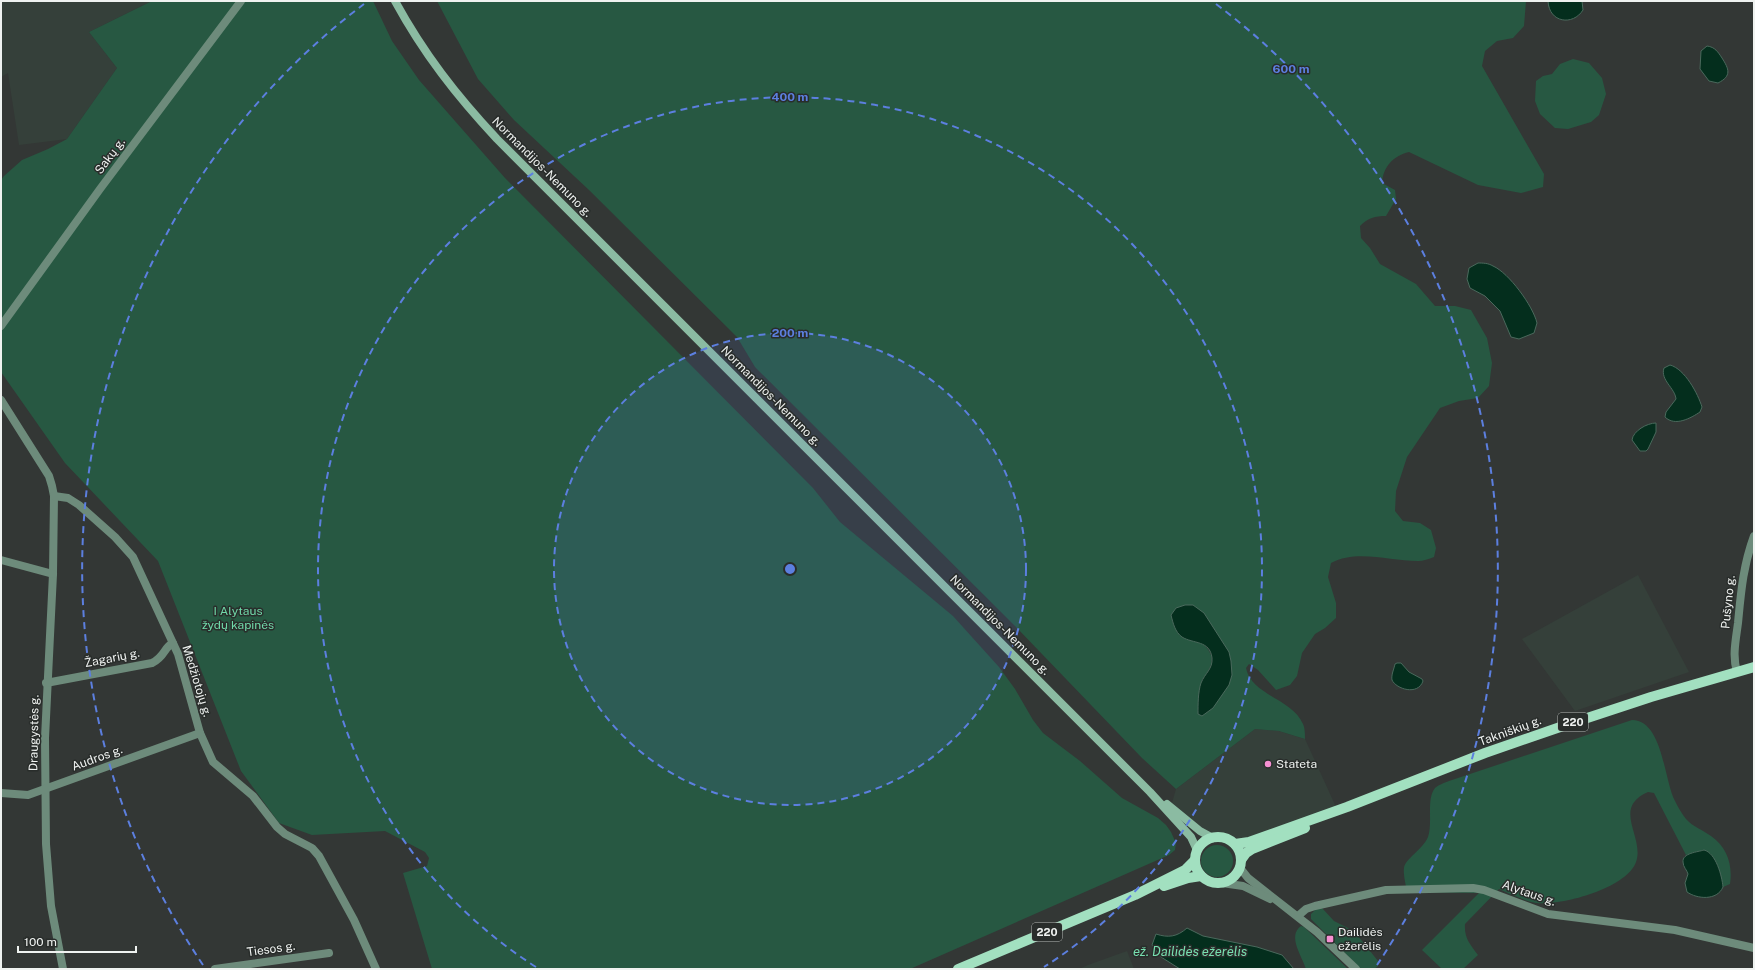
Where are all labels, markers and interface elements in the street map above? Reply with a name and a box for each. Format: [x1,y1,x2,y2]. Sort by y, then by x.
text: 600 m [1273,62,1310,76]
text: 400 m [772,90,809,104]
street label: Normandijos-Nemuno g. [489,114,595,220]
street label: Sakų g. [92,135,128,177]
text: 200 m [772,326,808,340]
street label: Normandijos-Nemuno g. [718,343,824,449]
centre of rings [783,562,797,576]
street label: Normandijos-Nemuno g. [947,572,1053,678]
street label: Pušyno g. [1718,575,1738,629]
park label: I Alytaus žydų kapinės [202,604,274,632]
street label: Medžiotojų g. [179,643,215,719]
street label: Žagarių g. [83,646,141,670]
street label: Draugystės g. [26,695,42,771]
street label: Takniškių g. [1477,713,1543,749]
road number: 220 [1558,713,1588,731]
street label: Audros g. [70,742,124,774]
place label: Stateta [1276,757,1317,771]
marker: Stateta [1263,759,1273,769]
street label: Alytaus g. [1500,877,1558,909]
road number: 220 [1032,923,1062,941]
place label: Dailidės ežerėlis [1338,925,1383,953]
scale bar [18,928,136,954]
marker: Dailidės ežerėlis [1325,934,1335,944]
text: 100 m [24,935,57,949]
street label: Tiesos g. [246,939,296,959]
water label: ež. Dailidės ežerėlis [1133,944,1247,959]

